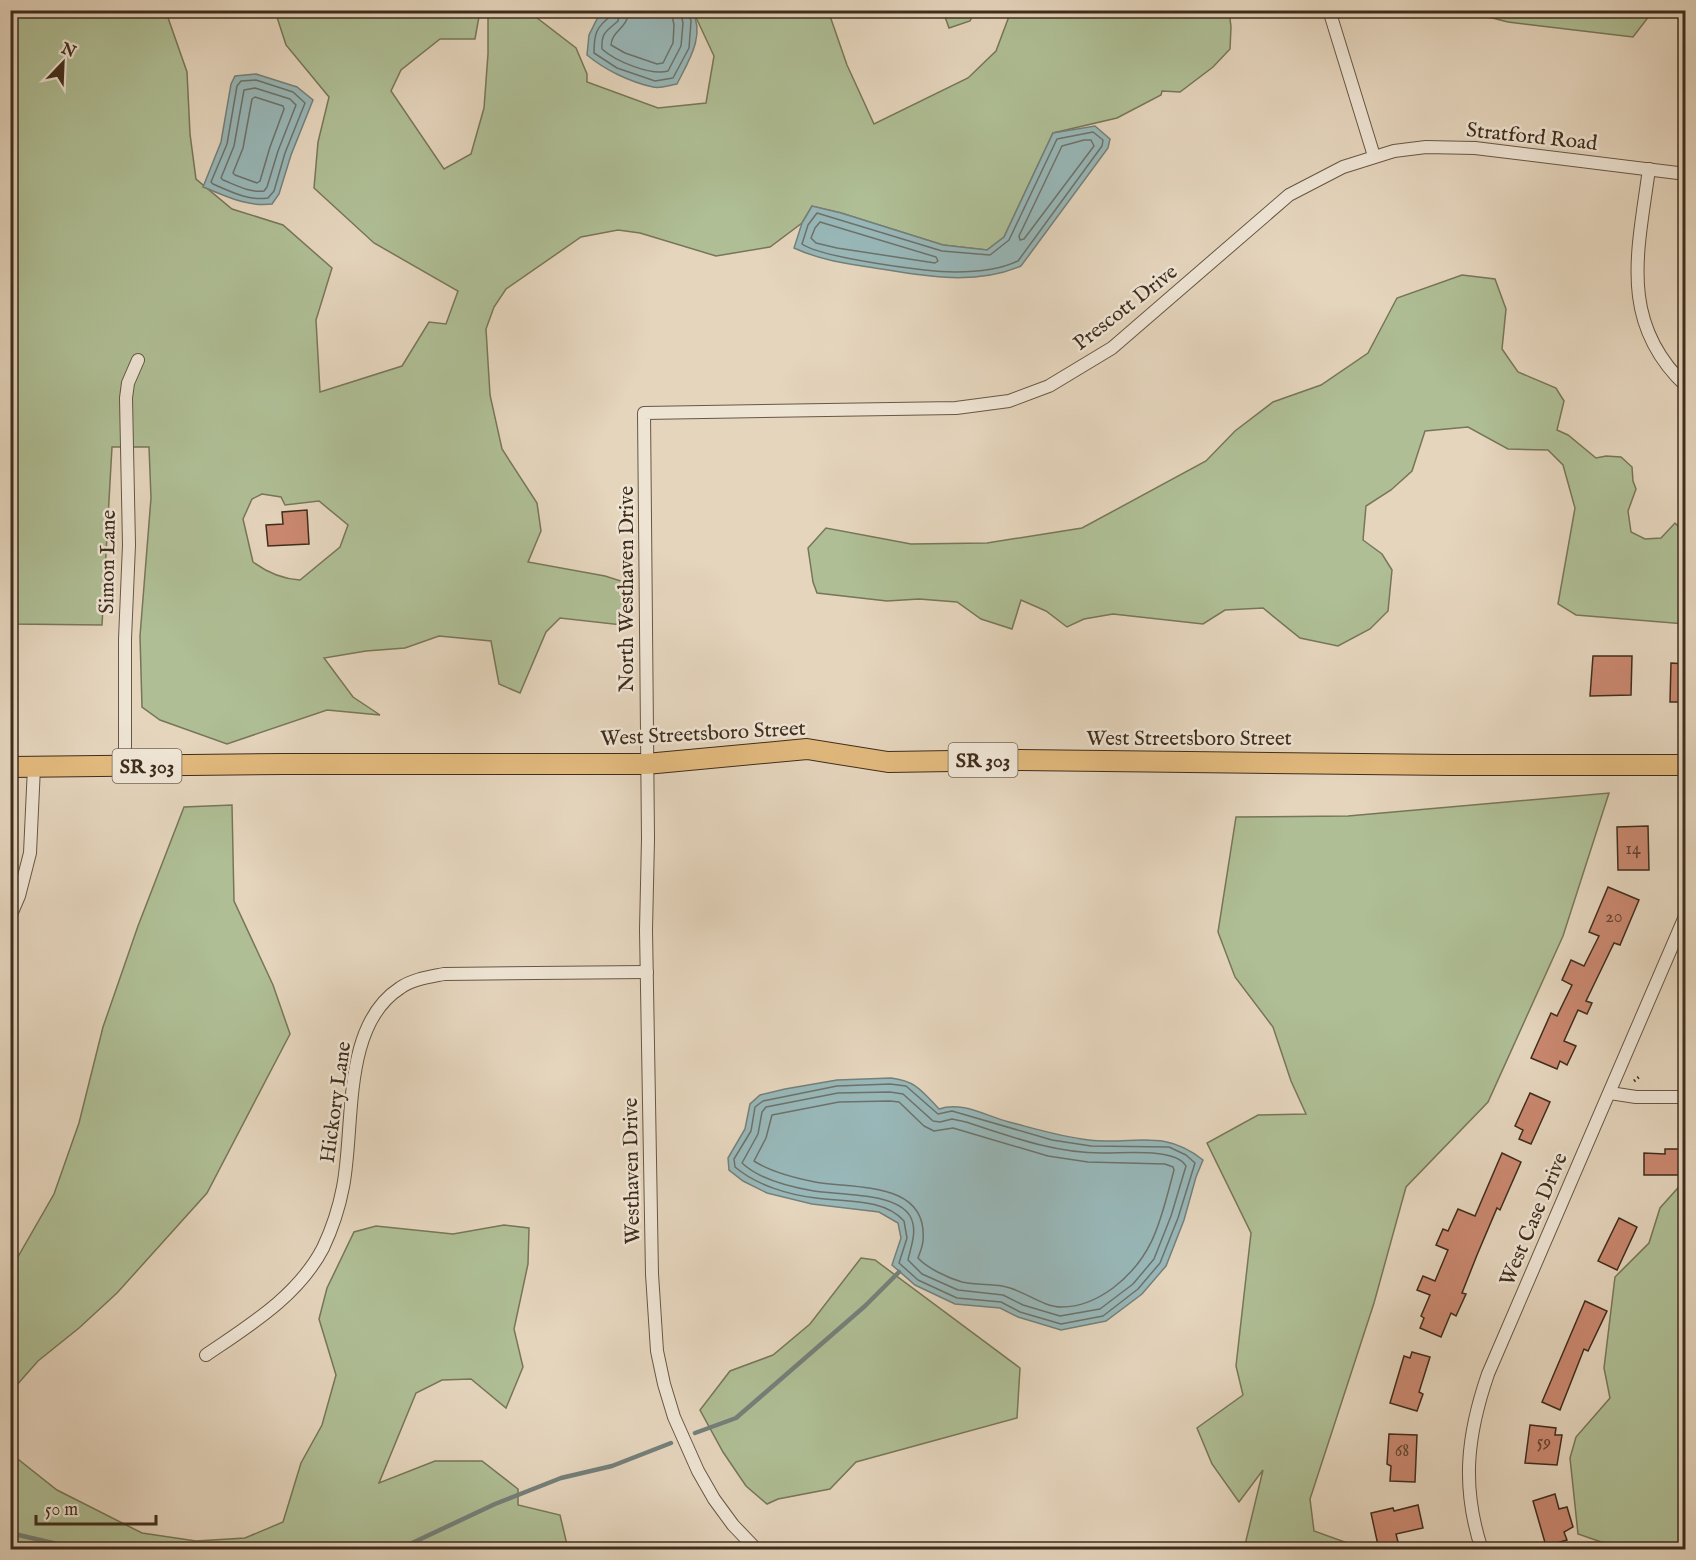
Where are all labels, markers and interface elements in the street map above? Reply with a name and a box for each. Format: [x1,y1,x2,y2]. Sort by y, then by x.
north arrow [33,33,93,93]
text: N [57,39,79,63]
street label: Stratford Road [1465,117,1600,158]
street label: Prescott Drive [1068,259,1184,357]
street label: North Westhaven Drive [614,486,641,692]
street label: Simon Lane [94,509,123,614]
street label: West Streetsboro Street [600,716,806,753]
street label: West Streetsboro Street [1086,726,1292,753]
road number: SR 303 [948,743,1018,777]
road number: SR 303 [112,749,182,783]
house number: 14 [1625,838,1641,861]
house number: 20 [1605,906,1623,929]
street label: Hickory Lane [315,1039,358,1165]
street label: Westhaven Drive [618,1097,647,1245]
street label: West Case Drive [1494,1148,1575,1290]
house number: 59 [1537,1431,1551,1454]
house number: 68 [1395,1440,1409,1463]
scale bar [36,1488,156,1526]
text: 50 m [45,1499,78,1522]

